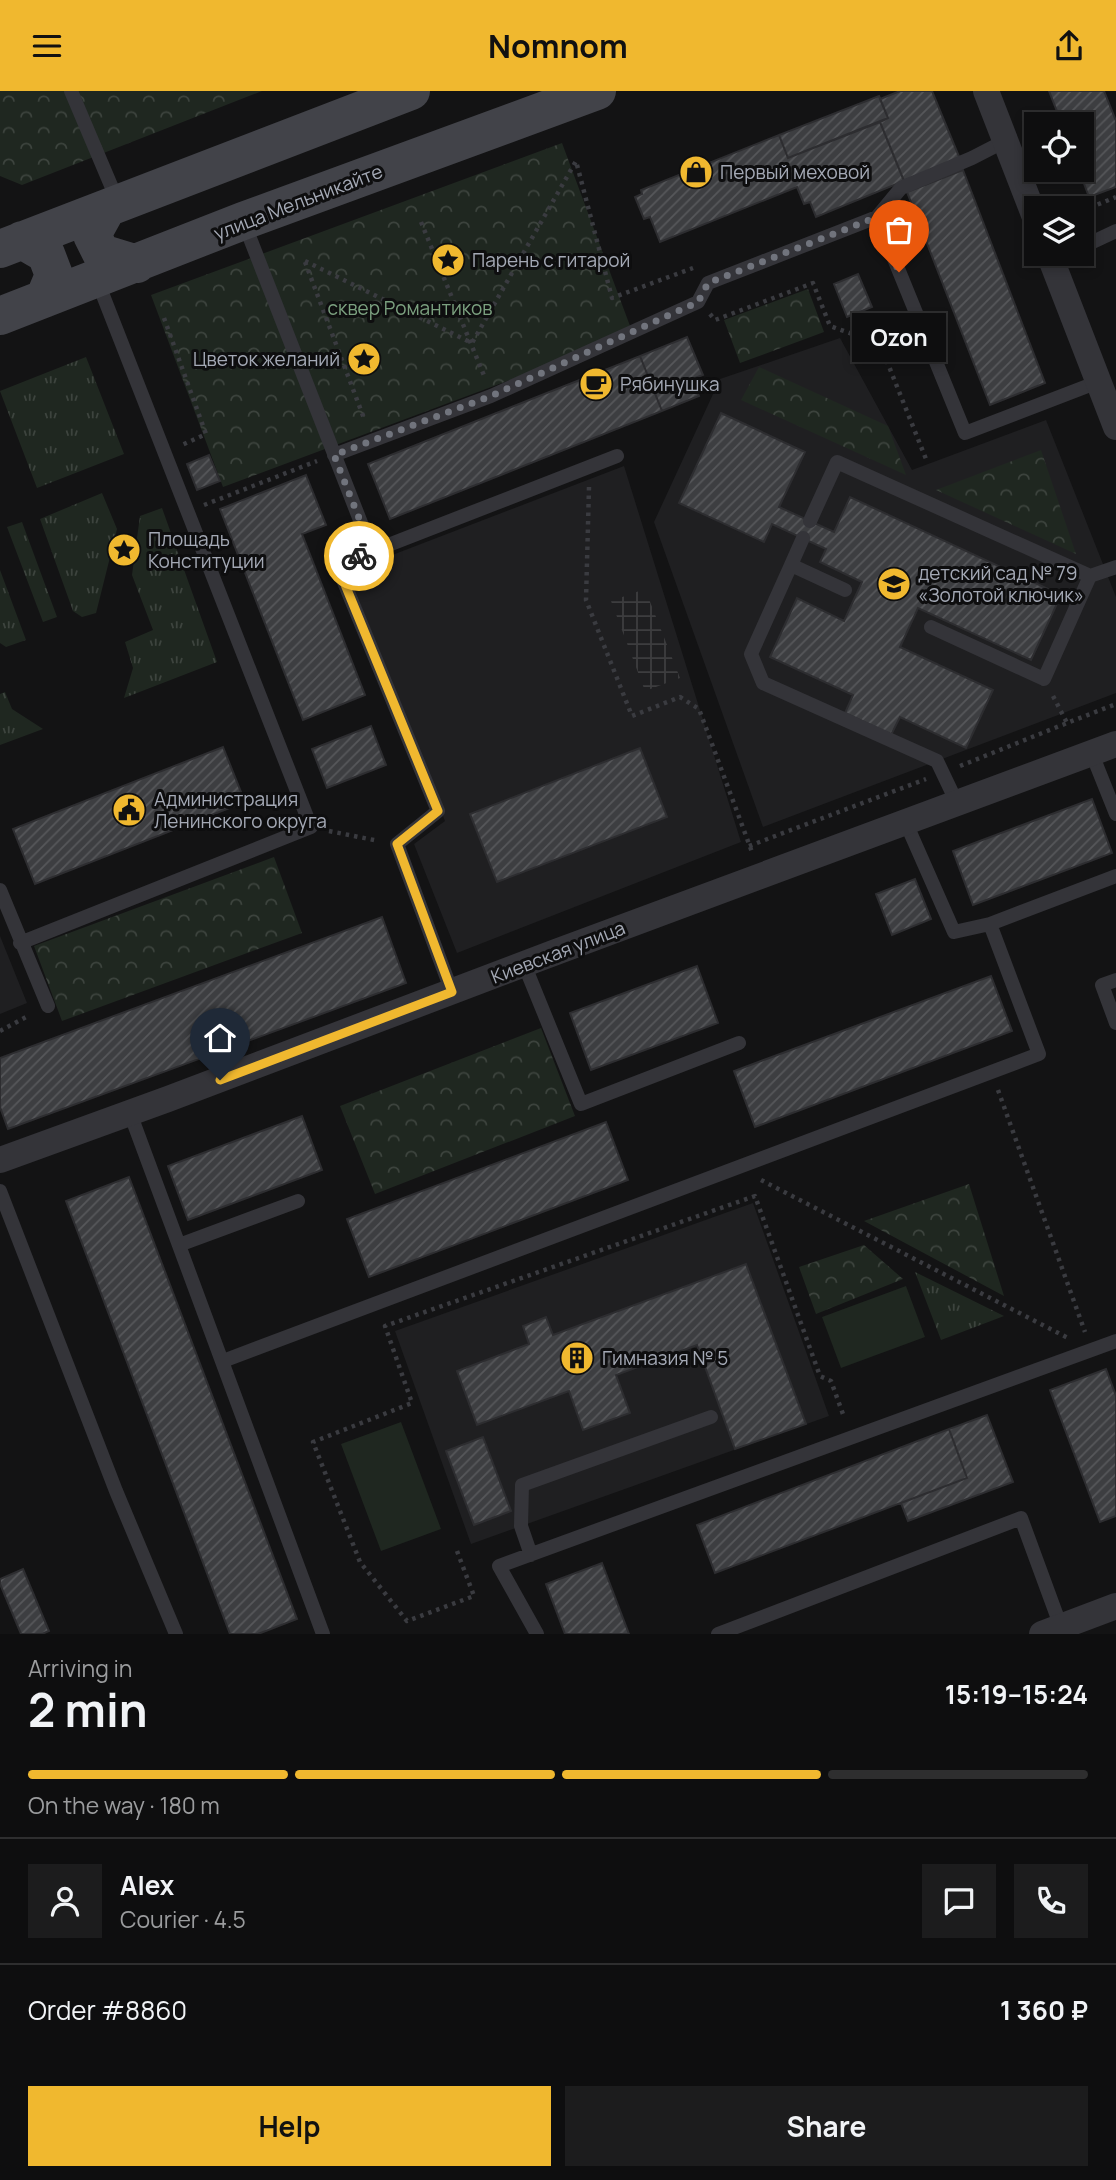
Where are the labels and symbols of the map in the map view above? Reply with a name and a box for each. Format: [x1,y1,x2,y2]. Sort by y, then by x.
shop icon: Первый меховой [677,153,715,191]
street label: улица Мельникайте [210,158,386,246]
place label: Первый меховой [720,159,870,185]
pin [869,200,929,272]
place icon: Парень с гитарой [429,241,467,279]
place label: Парень с гитарой [472,247,630,273]
park label: сквер Романтиков [328,295,493,321]
callout: Ozon [852,314,946,363]
place icon: Цветок желаний [345,340,383,378]
place label: Цветок желаний [193,346,340,372]
cafe icon: Рябинушка [577,365,615,403]
place label: Рябинушка [620,371,720,397]
courier [324,521,394,591]
place label: Площадь Конституции [148,526,265,574]
place icon: Площадь Конституции [105,531,143,569]
place label: детский сад № 79 «Золотой ключик» [918,560,1084,608]
school or university icon: детский сад № 79 «Золотой ключик» [875,565,913,603]
place label: Администрация Ленинского округа [154,786,327,834]
public building icon: Администрация Ленинского округа [110,791,148,829]
street label: Киевская улица [487,914,629,990]
pin [190,1008,250,1080]
building icon: Гимназия № 5 [558,1339,596,1377]
place label: Гимназия № 5 [602,1345,728,1371]

